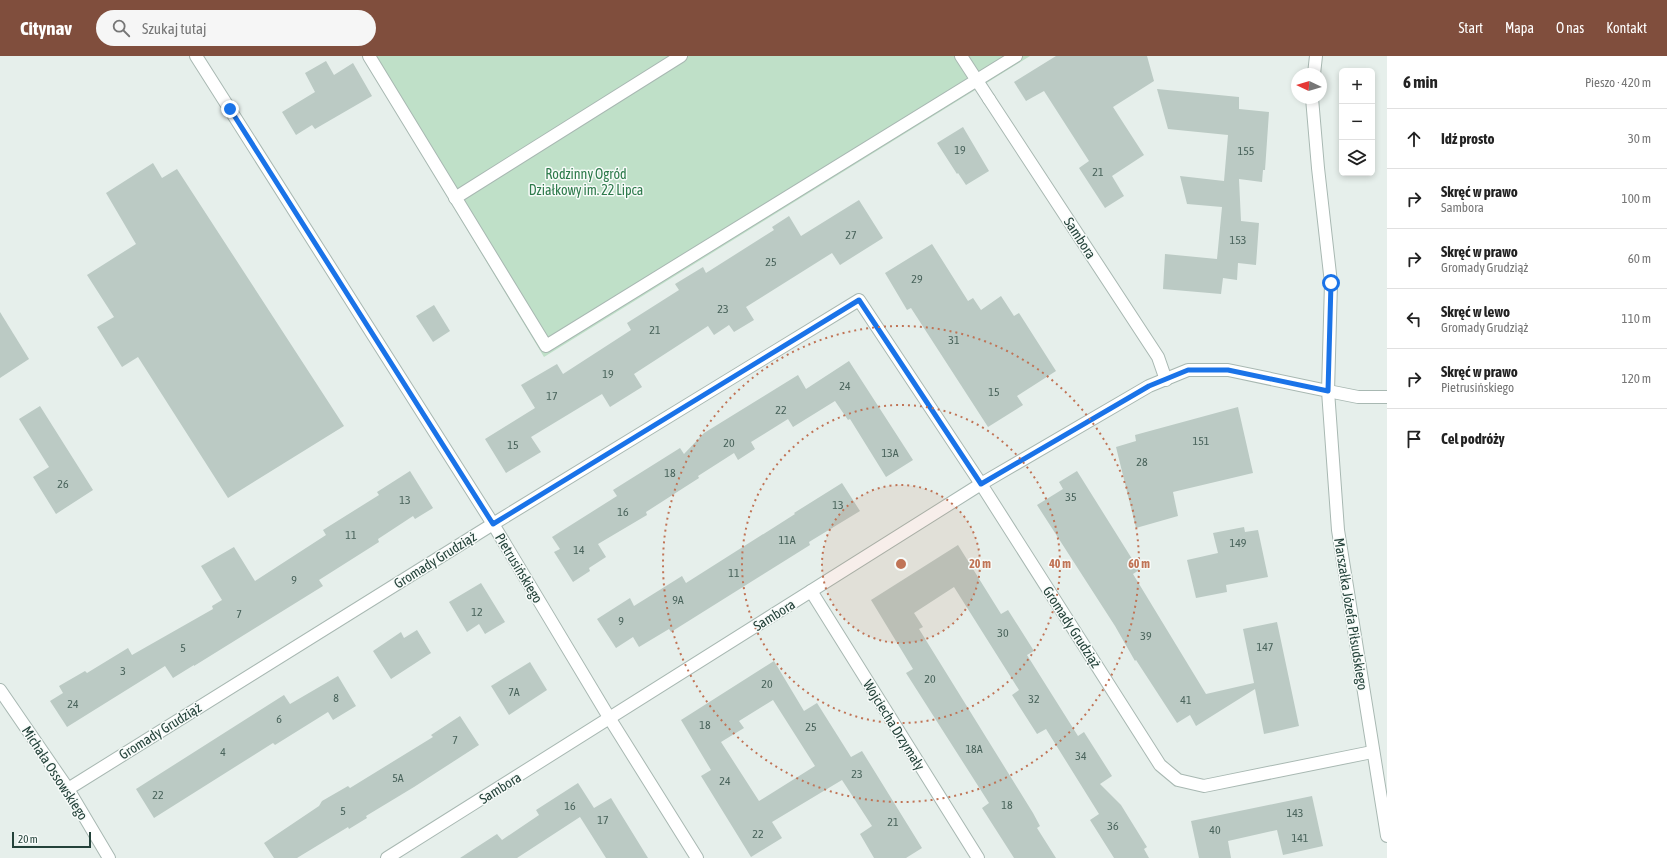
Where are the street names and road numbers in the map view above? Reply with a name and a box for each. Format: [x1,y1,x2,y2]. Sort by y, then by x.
street label: Sambora [1061,214,1099,262]
street label: Gromady Grudziąż [391,528,479,592]
street label: Pietrusińskiego [492,530,546,606]
street label: Marszałka Józefa Piłsudskiego [1331,537,1371,691]
street label: Gromady Grudziąż [1040,583,1104,671]
street label: Sambora [750,596,798,634]
street label: Wojciecha Drzymały [860,677,928,773]
street label: Gromady Grudziąż [116,699,204,763]
street label: Michała Ossowskiego [19,723,91,823]
street label: Sambora [476,769,524,807]

